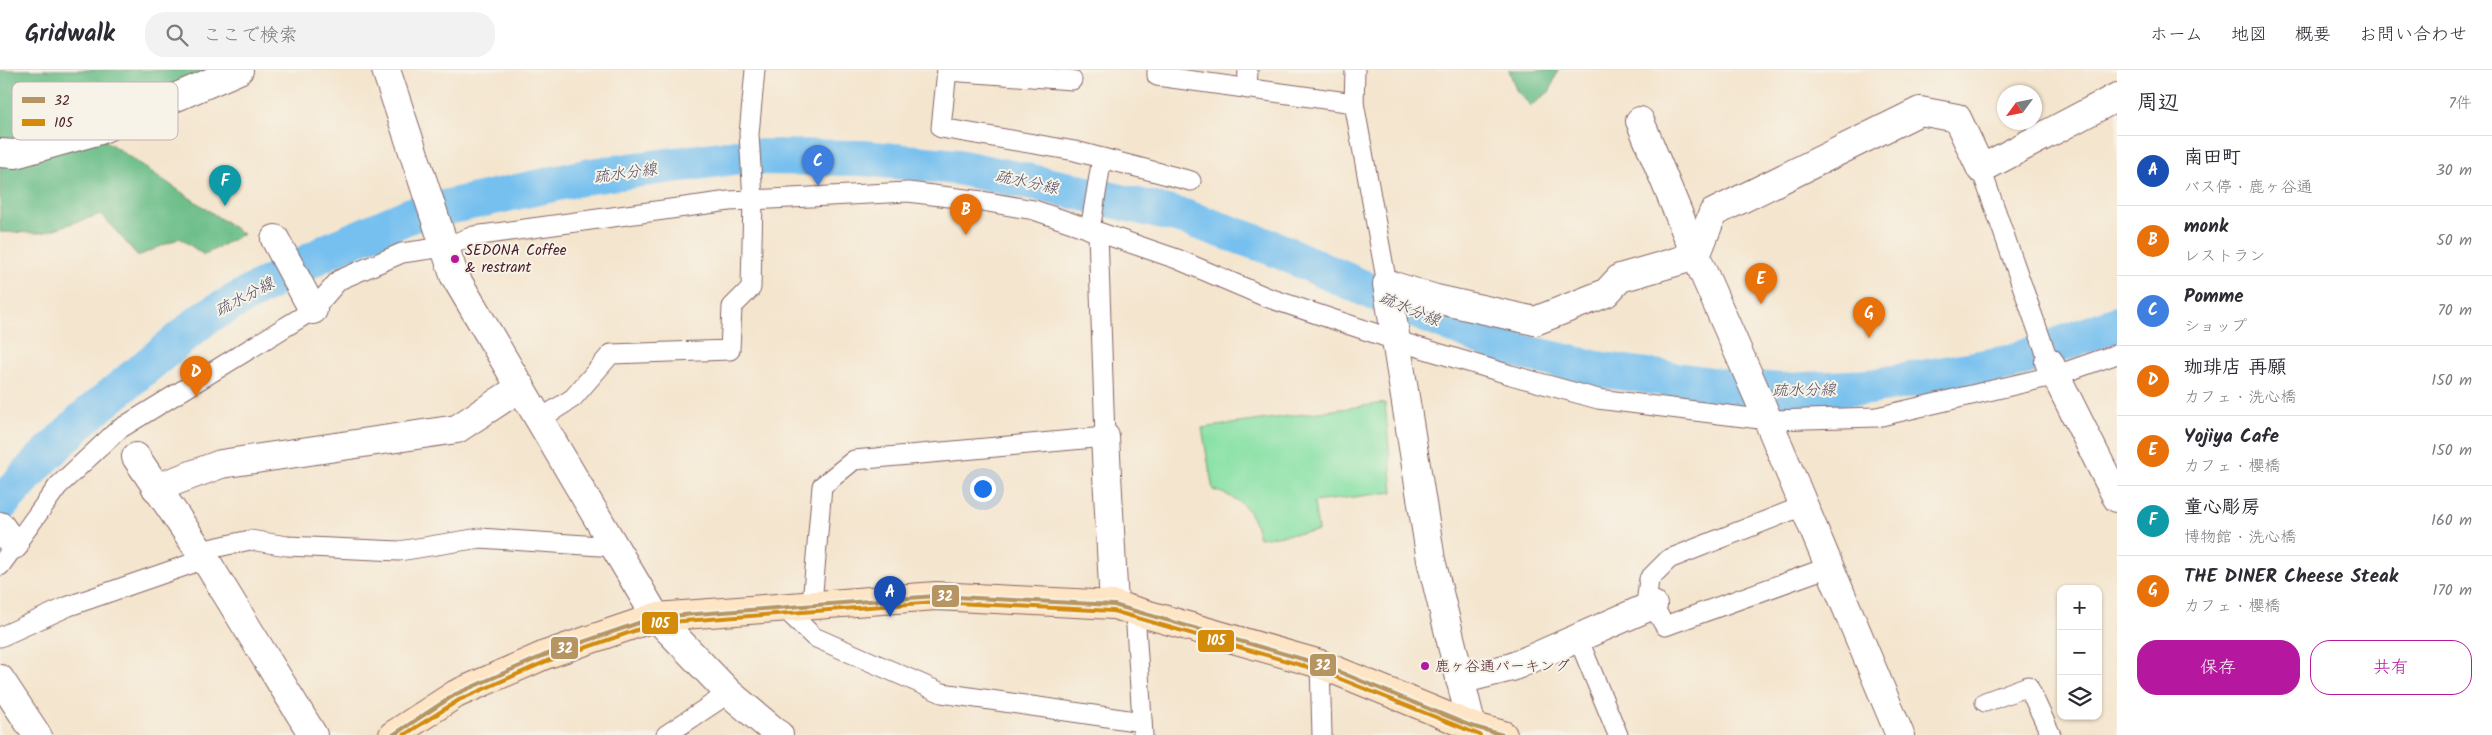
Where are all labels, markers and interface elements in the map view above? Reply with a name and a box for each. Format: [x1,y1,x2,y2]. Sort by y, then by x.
search box [145,12,495,57]
text: Gridwalk [25,15,115,54]
icon: search [163,21,191,49]
text: ここで検索 [203,21,298,51]
text: ホーム [2150,21,2203,50]
text: 地図 [2231,21,2267,50]
text: 概要 [2295,21,2331,50]
text: お問い合わせ [2359,21,2467,50]
legend [12,82,178,140]
north arrow [1997,85,2042,130]
text: 周辺 [2137,87,2179,120]
text: 32 [54,90,70,112]
text: 7件 [2449,91,2472,116]
text: 105 [54,112,74,134]
text: 南田町 [2184,143,2241,173]
pin: C [802,145,834,186]
water label: 疏水分線 [592,157,660,190]
text: A [2148,158,2158,183]
text: 30 m [2436,158,2472,183]
water label: 疏水分線 [993,164,1062,202]
pin: F [209,165,241,206]
text: バス停 · 鹿ヶ谷通 [2184,175,2313,200]
pin: B [950,194,982,235]
text: monk [2184,212,2228,242]
text: B [2148,228,2158,253]
text: 50 m [2436,228,2472,253]
place label: SEDONA Coffee & restrant [465,239,567,280]
text: レストラン [2184,244,2265,269]
marker: SEDONA Coffee & restrant [449,253,461,265]
pin: E [1745,263,1777,304]
water label: 疏水分線 [211,271,280,323]
text: Pomme [2184,282,2244,312]
water label: 疏水分線 [1375,285,1445,334]
pin: G [1853,297,1885,338]
text: C [2148,298,2158,323]
text: 70 m [2437,298,2472,323]
text: ショップ [2184,314,2247,339]
text: 珈琲店 再願 [2184,353,2286,383]
pin: D [180,356,212,397]
text: D [2148,368,2158,393]
text: 150 m [2431,368,2472,393]
water label: 疏水分線 [1772,377,1837,404]
text: カフェ · 洗心橋 [2184,385,2297,410]
text: Yojiya Cafe [2184,422,2279,452]
text: E [2149,438,2157,463]
text: 150 m [2431,438,2472,463]
text: カフェ · 櫻橋 [2184,454,2281,479]
your location [970,476,996,502]
text: 童心彫房 [2184,493,2260,523]
text: F [2149,508,2157,533]
text: 160 m [2431,508,2472,533]
text: 博物館 · 洗心橋 [2184,525,2297,550]
text: THE DINER Cheese Steak [2184,562,2398,592]
pin: A [874,576,906,617]
text: G [2148,578,2158,603]
text: 170 m [2432,578,2472,603]
line badge: 32 [931,584,960,608]
map controls [2057,585,2102,720]
button: + [2057,585,2102,630]
text: 32 [936,586,953,608]
text: カフェ · 櫻橋 [2184,594,2281,619]
line badge: 105 [641,611,679,635]
text: 105 [651,613,671,635]
line badge: 105 [1197,629,1235,653]
text: 105 [1207,630,1227,652]
button: − [2057,630,2102,675]
line badge: 32 [550,636,579,660]
text: 32 [556,638,573,660]
button: 保存 [2137,640,2300,695]
button: 共有 [2310,640,2472,695]
line badge: 32 [1309,653,1337,677]
text: 32 [1314,655,1331,677]
place label: 鹿ヶ谷通パーキング [1435,655,1570,679]
marker: 鹿ヶ谷通パーキング [1419,660,1431,672]
button: layers [2057,675,2102,720]

